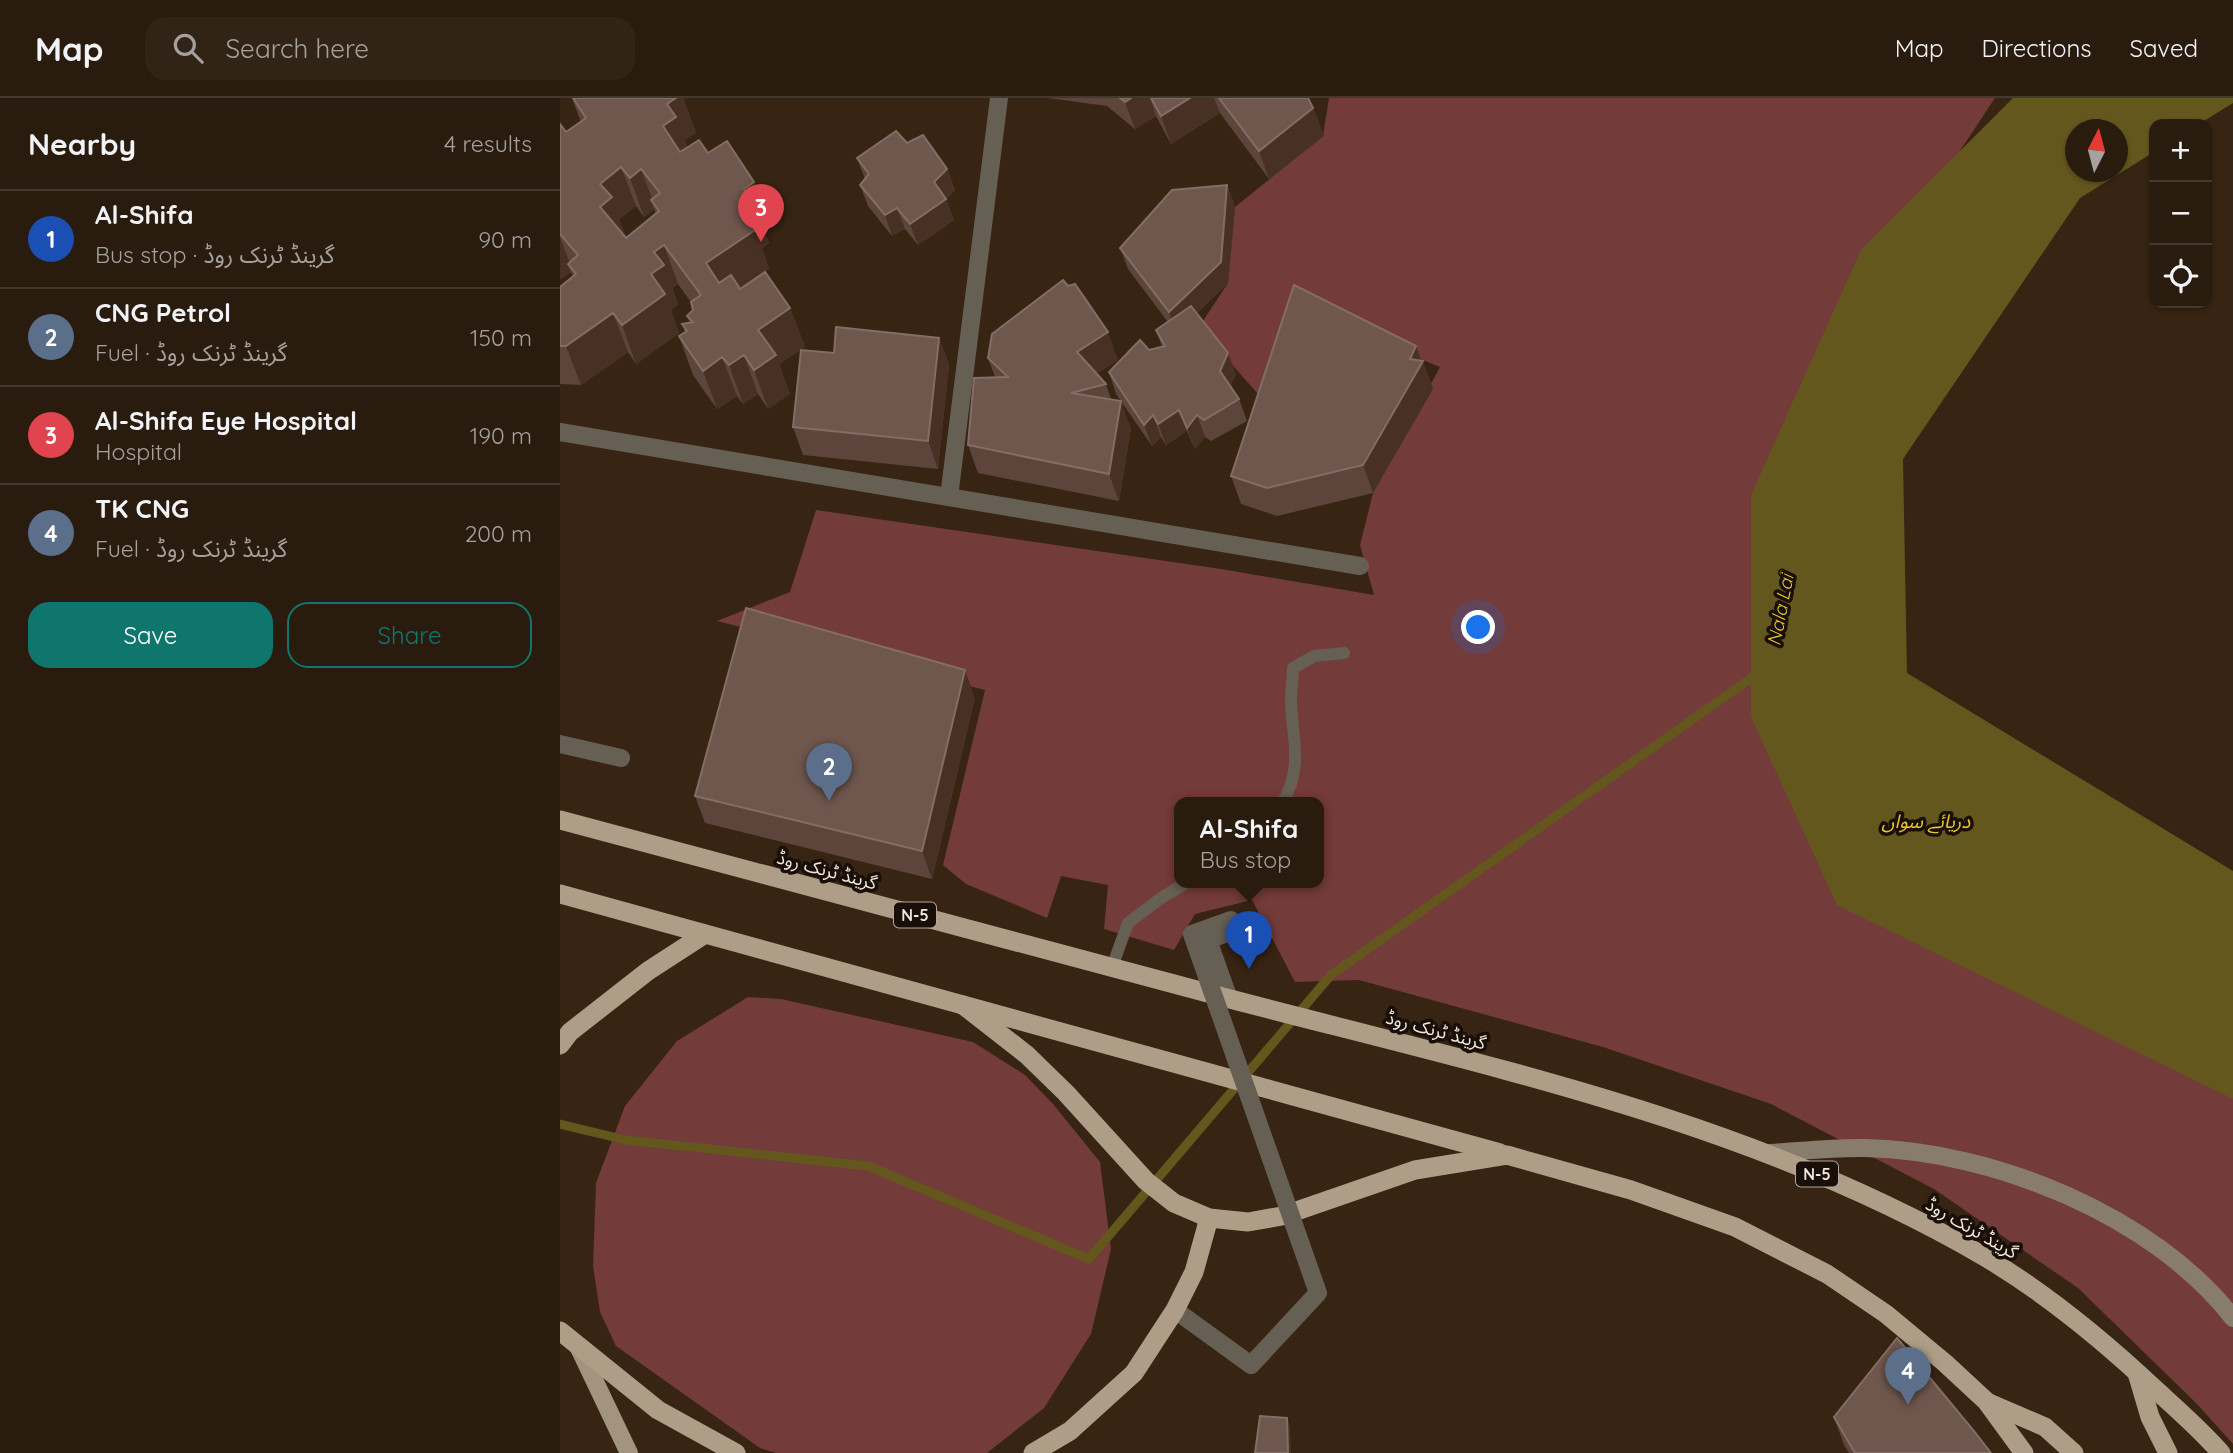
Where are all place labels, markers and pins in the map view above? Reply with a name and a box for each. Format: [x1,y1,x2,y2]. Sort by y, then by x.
pin: 3 [738,184,784,242]
pin: 2 [806,743,852,801]
pin: 1 [1226,911,1272,969]
pin: 4 [1885,1347,1931,1405]

